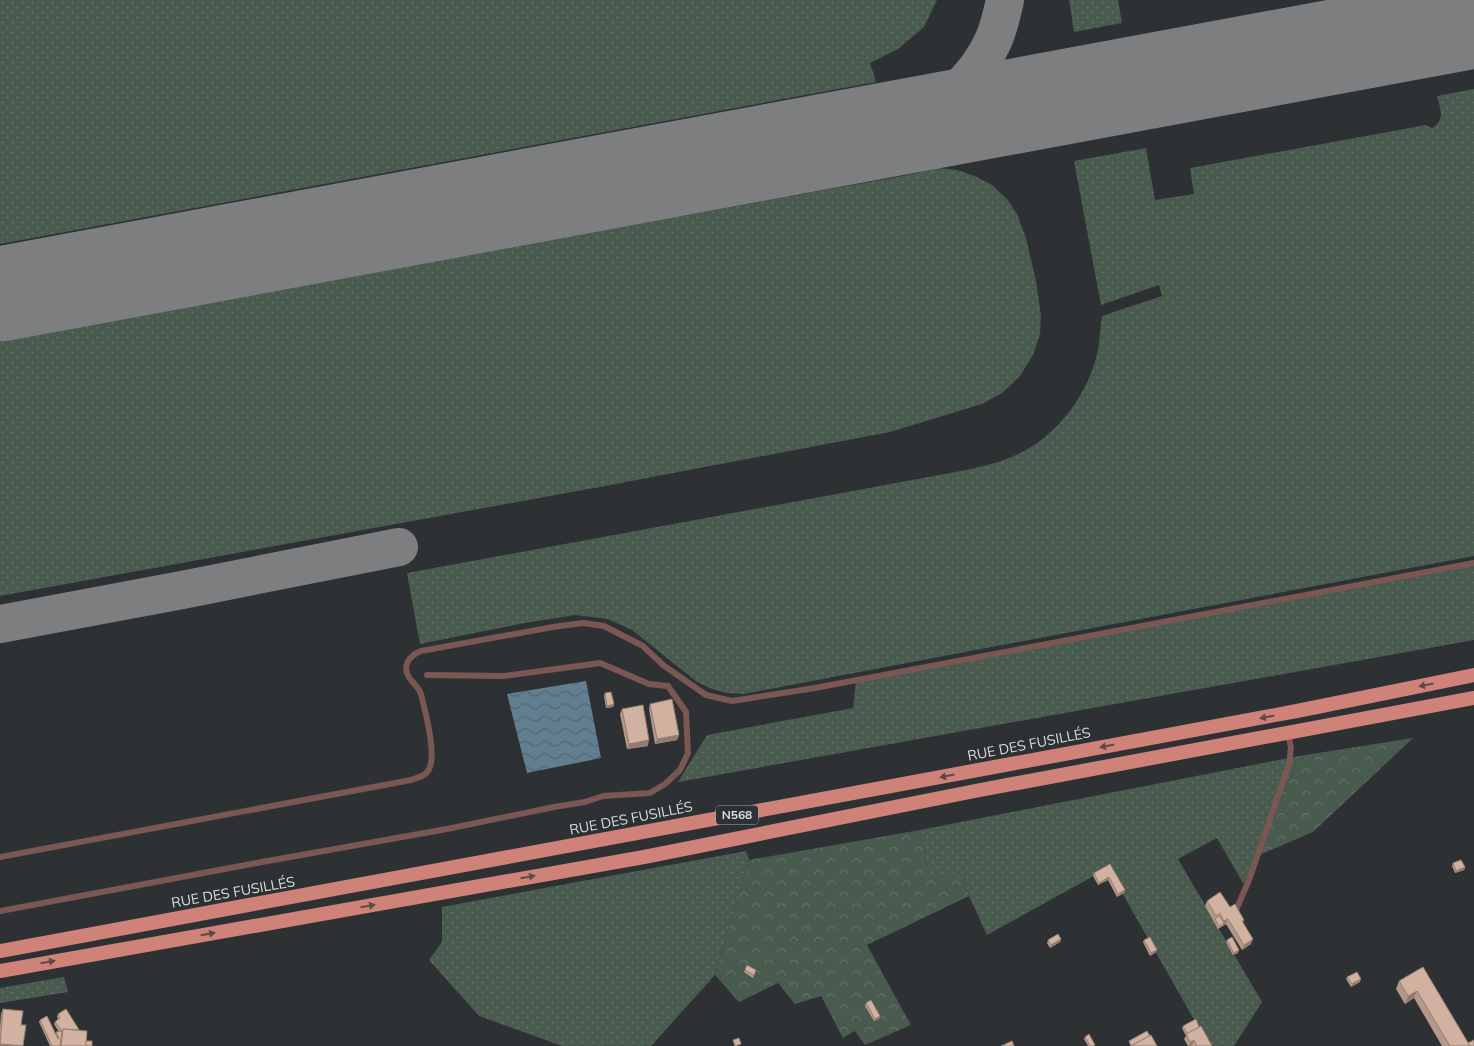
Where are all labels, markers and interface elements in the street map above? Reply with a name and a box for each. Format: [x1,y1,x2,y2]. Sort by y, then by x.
one-way arrow [1419,681,1434,689]
one-way arrow [1258,713,1274,721]
street label: RUE DES FUSILLÉS [966,723,1092,765]
one-way arrow [1099,743,1115,751]
one-way arrow [940,772,955,780]
street label: RUE DES FUSILLÉS [568,797,694,839]
road number: N568 [716,806,758,824]
street label: RUE DES FUSILLÉS [170,872,296,912]
one-way arrow [520,873,536,881]
one-way arrow [360,901,376,909]
one-way arrow [200,929,216,937]
one-way arrow [40,958,56,966]

